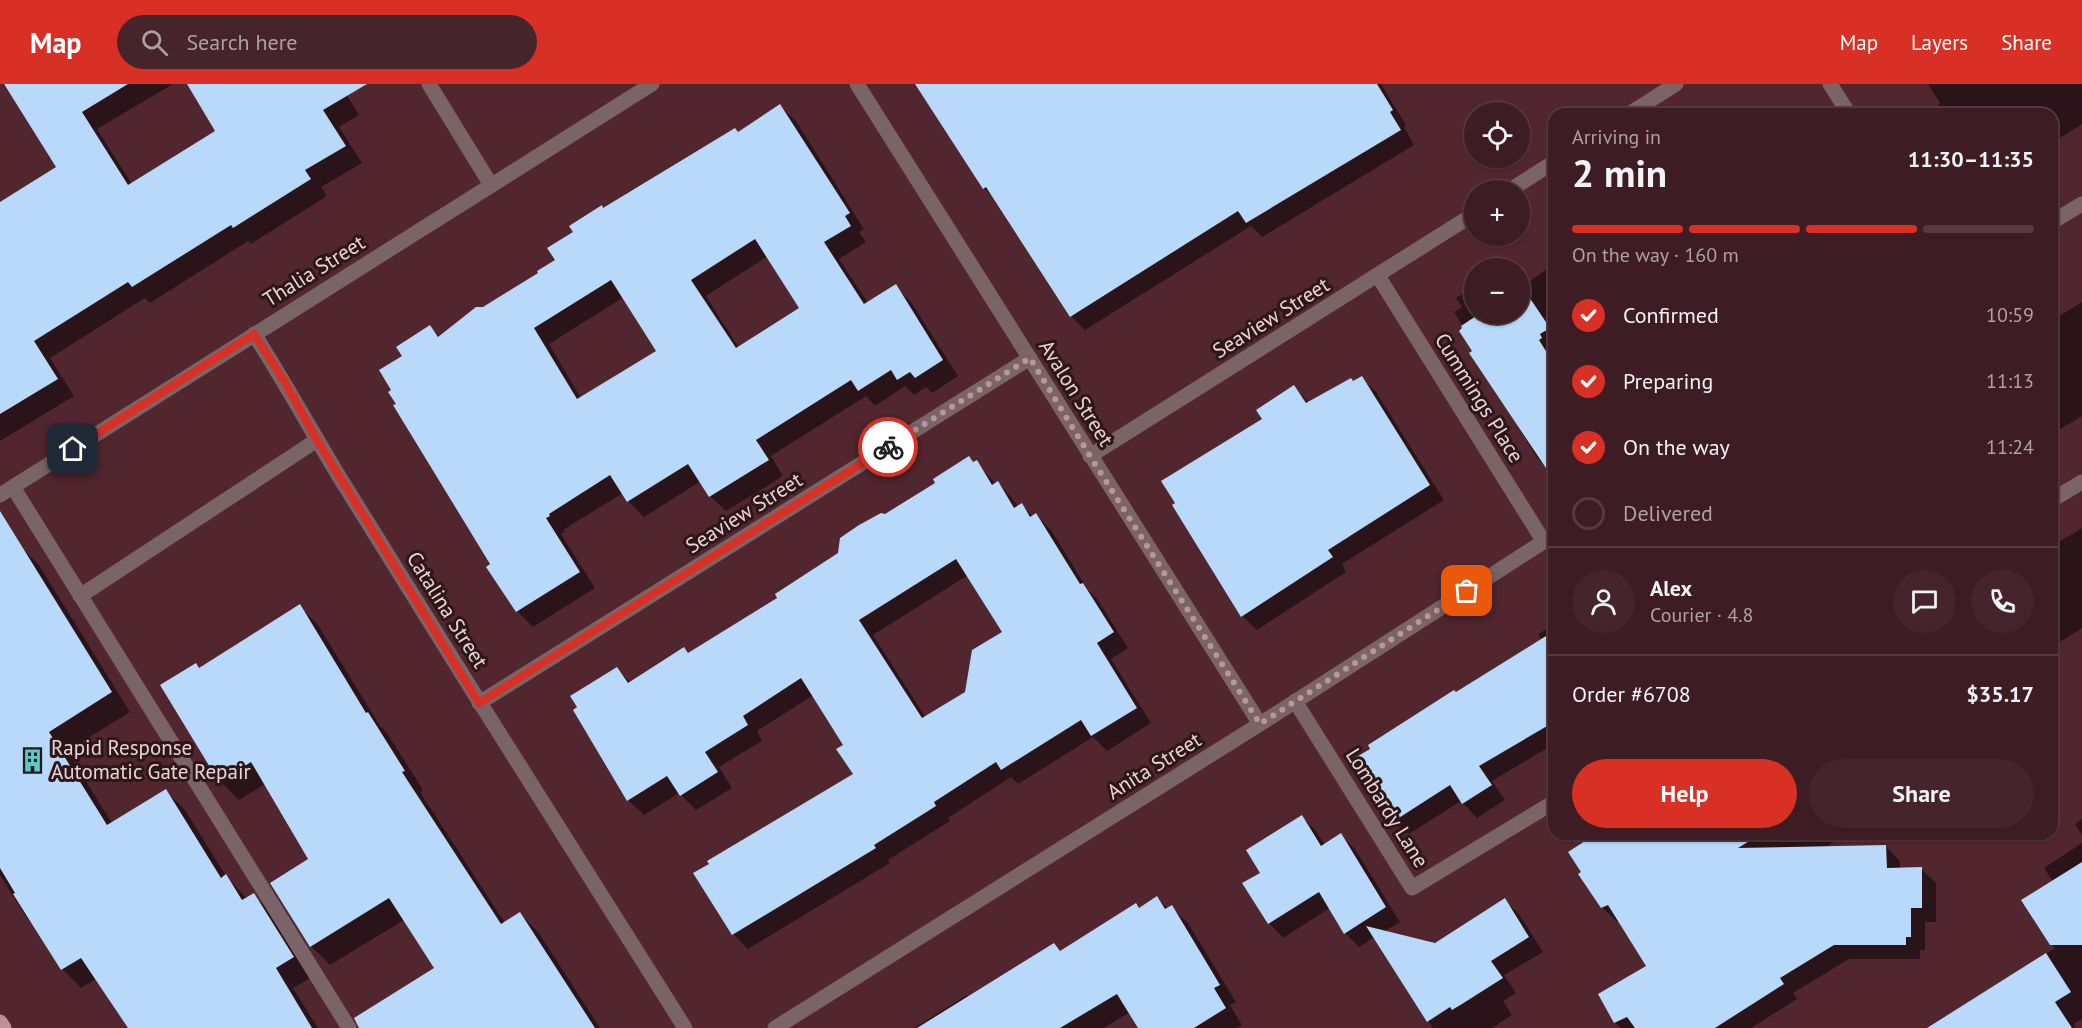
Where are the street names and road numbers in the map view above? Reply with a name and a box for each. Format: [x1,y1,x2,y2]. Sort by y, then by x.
street label: Thalia Street [258,229,370,312]
street label: Seaview Street [1207,271,1334,364]
street label: Cummings Place [1429,328,1530,468]
street label: Avalon Street [1033,335,1120,451]
street label: Seaview Street [680,466,807,559]
street label: Catalina Street [401,546,494,673]
street label: Anita Street [1102,726,1206,805]
street label: Lombardy Lane [1340,743,1435,872]

